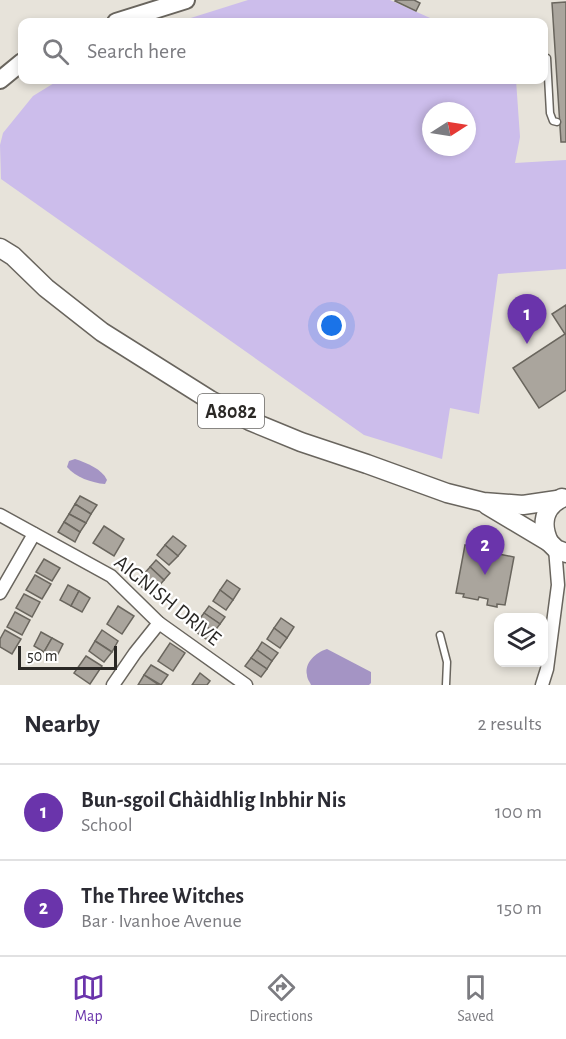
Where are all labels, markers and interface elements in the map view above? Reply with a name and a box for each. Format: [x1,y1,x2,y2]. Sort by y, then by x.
search box [18,18,548,84]
icon: search [39,35,72,68]
text: Search here [87,40,186,62]
north arrow [422,102,476,156]
pin: 1 [508,294,546,344]
your location [317,311,346,340]
road number: A8082 [198,394,264,428]
pin: 2 [466,526,504,575]
street label: AIGNISH DRIVE [110,551,225,650]
map controls [494,613,548,667]
button: layers [494,613,548,667]
scale bar [18,643,117,670]
text: 50 m [27,648,58,664]
text: Nearby [24,711,100,737]
text: 2 results [478,714,542,734]
text: Bun-sgoil Ghàidhlig Inbhir Nis [81,789,346,811]
text: 1 [40,802,47,822]
text: 100 m [495,802,542,822]
text: School [81,815,133,835]
text: The Three Witches [81,885,244,907]
text: 2 [39,898,48,918]
text: 150 m [497,898,542,918]
text: Bar · Ivanhoe Avenue [81,911,242,931]
tab: Map [72,971,105,1026]
tab: Directions [249,971,313,1026]
tab: Saved [457,971,494,1026]

